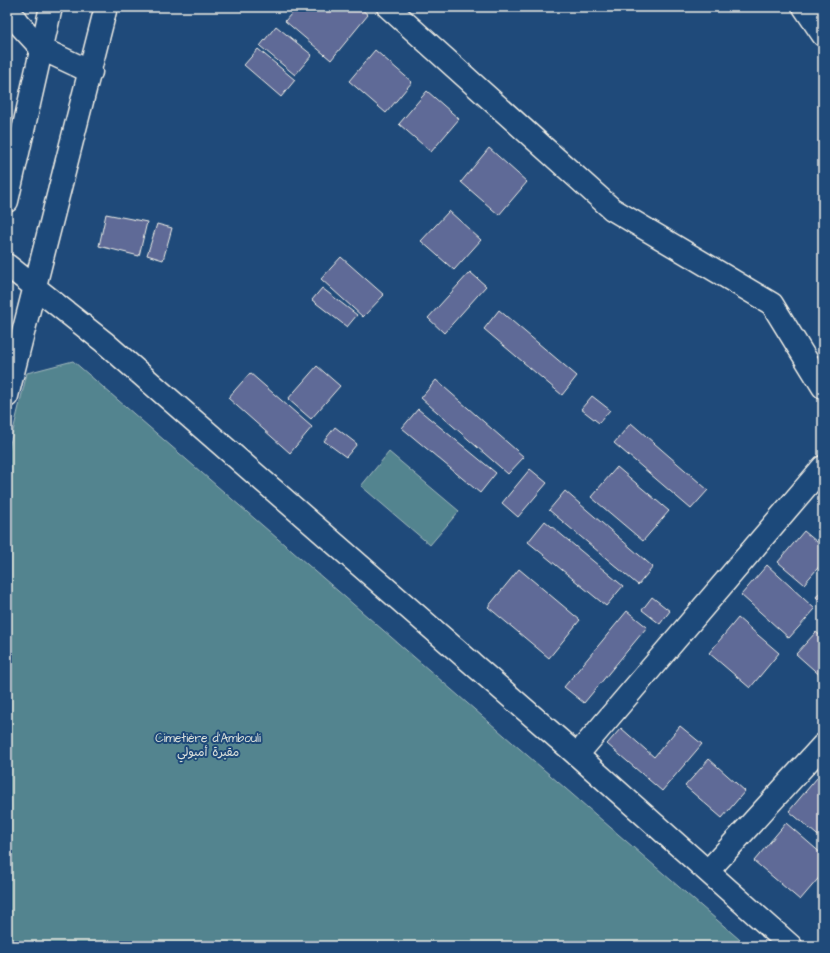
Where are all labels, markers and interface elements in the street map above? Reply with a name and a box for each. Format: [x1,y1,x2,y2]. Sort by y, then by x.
park label: Cimetière d'Ambouli مقبرة أمبولي [155,730,261,763]

